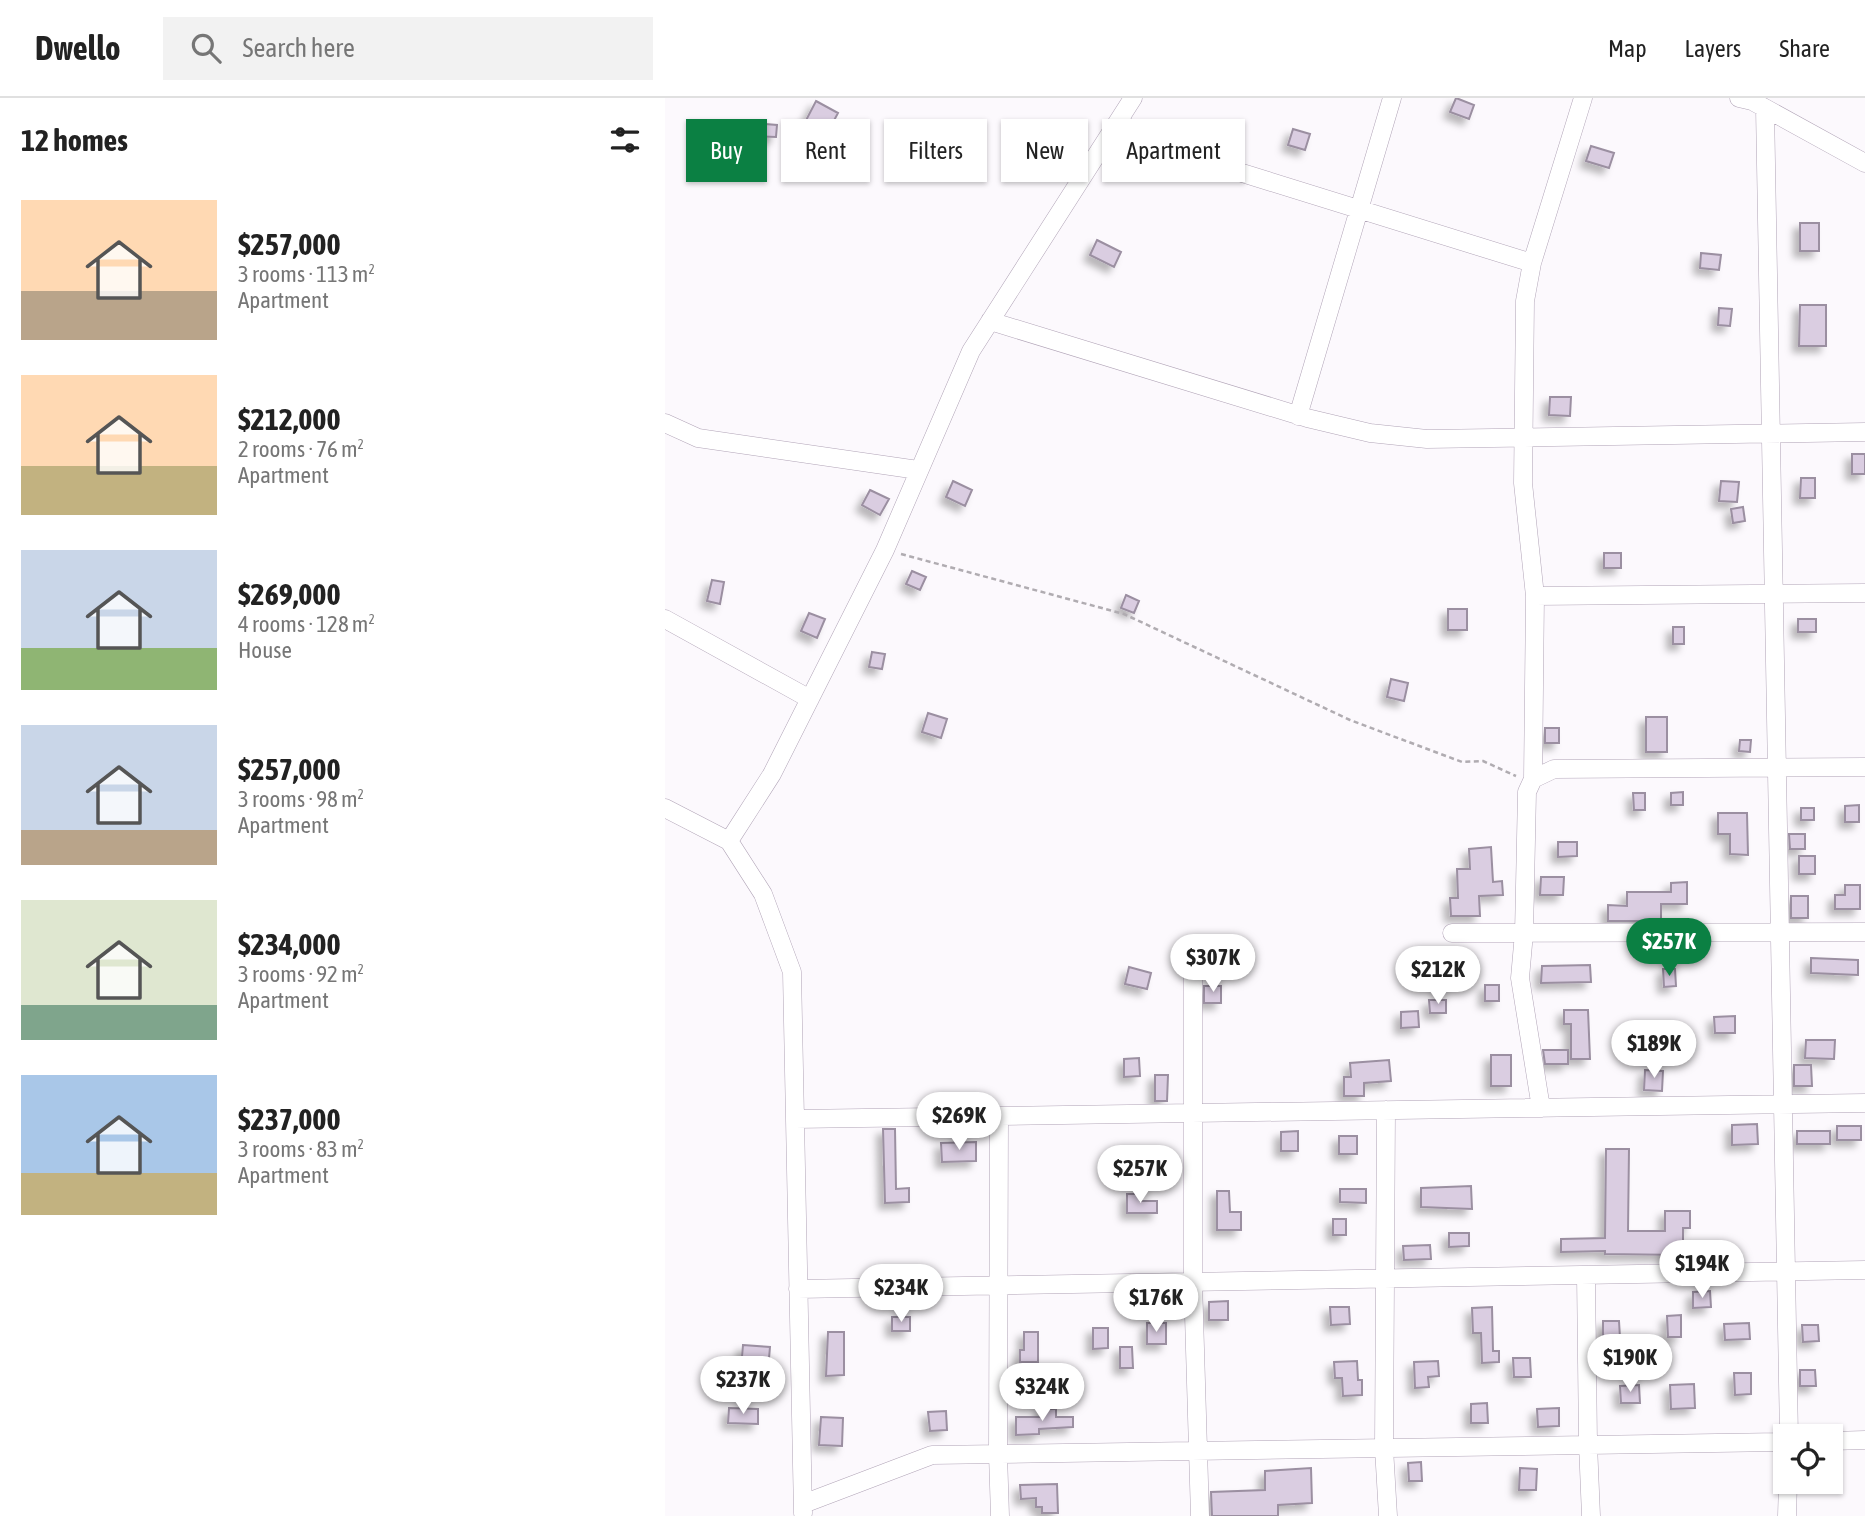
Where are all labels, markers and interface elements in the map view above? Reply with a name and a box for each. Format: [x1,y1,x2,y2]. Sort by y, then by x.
search box [163,17,653,80]
text: Dwello [35,29,121,67]
icon: search [187,29,225,67]
text: Search here [243,33,355,63]
text: Map [1608,35,1647,62]
text: Layers [1685,35,1741,62]
text: Share [1779,35,1830,62]
chip: Buy [686,119,767,182]
chip: Rent [781,119,870,182]
chip: Filters [884,119,987,182]
chip: New [1001,119,1088,182]
chip: Apartment [1102,119,1245,182]
icon: filters [606,121,644,159]
text: 12 homes [21,123,128,157]
text: $257,000 [238,227,341,261]
icon: home [77,228,161,312]
text: 3 rooms · 113 m² [238,261,375,287]
text: Apartment [238,287,329,313]
text: $212,000 [238,402,341,436]
icon: home [77,403,161,487]
text: 2 rooms · 76 m² [238,436,364,462]
text: Apartment [238,462,329,488]
text: $269,000 [238,577,341,611]
icon: home [77,578,161,662]
text: 4 rooms · 128 m² [238,611,375,637]
text: House [238,637,292,663]
text: $257,000 [238,752,341,786]
icon: home [77,753,161,837]
text: 3 rooms · 98 m² [238,786,364,812]
text: Apartment [238,812,329,838]
pin: $257K [1620,918,1718,978]
text: $234,000 [238,927,341,961]
icon: home [77,928,161,1012]
text: $257K [1642,928,1696,954]
pin: $307K [1164,934,1262,994]
text: $307K [1186,944,1240,970]
pin: $212K [1389,946,1487,1006]
text: $212K [1411,956,1465,982]
text: 3 rooms · 92 m² [238,961,364,987]
text: Apartment [238,987,329,1013]
pin: $189K [1605,1020,1703,1080]
text: $189K [1627,1030,1681,1056]
pin: $269K [910,1093,1008,1152]
text: $237,000 [238,1102,341,1136]
text: $269K [932,1102,986,1128]
icon: home [77,1103,161,1187]
text: 3 rooms · 83 m² [238,1136,364,1162]
pin: $257K [1091,1146,1189,1205]
text: $257K [1113,1155,1167,1181]
text: Apartment [238,1162,329,1188]
pin: $194K [1653,1240,1751,1300]
text: $194K [1675,1250,1729,1276]
pin: $234K [852,1264,950,1324]
text: $234K [874,1274,928,1300]
pin: $176K [1107,1274,1205,1334]
text: $176K [1129,1284,1183,1310]
pin: $190K [1581,1334,1679,1394]
text: $190K [1603,1344,1657,1370]
pin: $237K [694,1356,792,1416]
pin: $324K [993,1364,1091,1423]
text: $237K [716,1366,770,1392]
text: $324K [1015,1373,1069,1399]
map controls [1773,1424,1843,1494]
button: locate [1773,1424,1843,1494]

